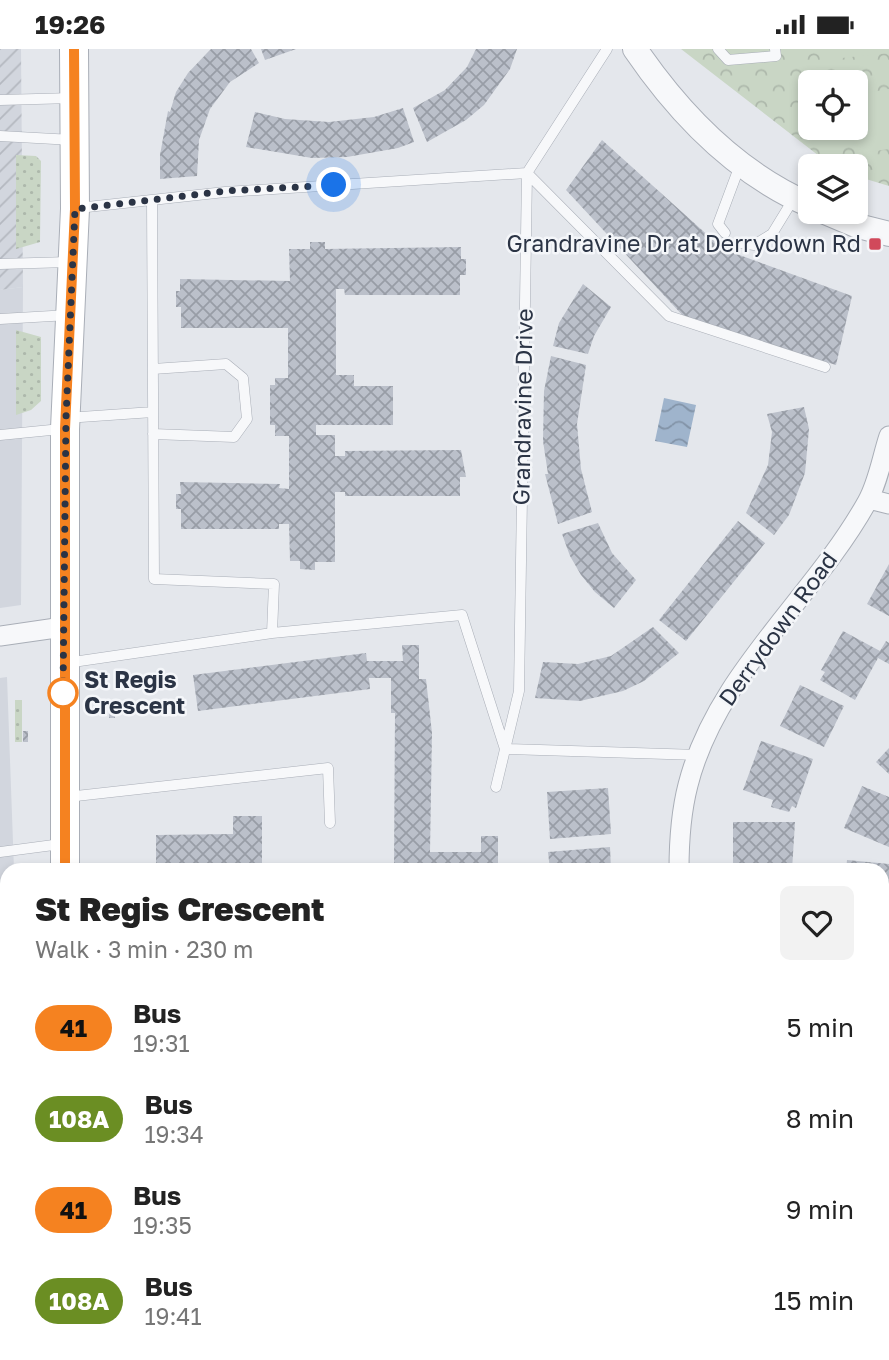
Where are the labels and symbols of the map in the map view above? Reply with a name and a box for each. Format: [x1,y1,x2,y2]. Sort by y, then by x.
your location [316,167,351,202]
place label: Grandravine Dr at Derrydown Rd [506,229,861,257]
marker: Grandravine Dr at Derrydown Rd [867,236,883,252]
street label: Grandravine Drive [506,308,538,506]
street label: Derrydown Road [712,546,842,711]
place label: St Regis Crescent [84,665,185,719]
marker: St Regis Crescent [48,678,78,708]

